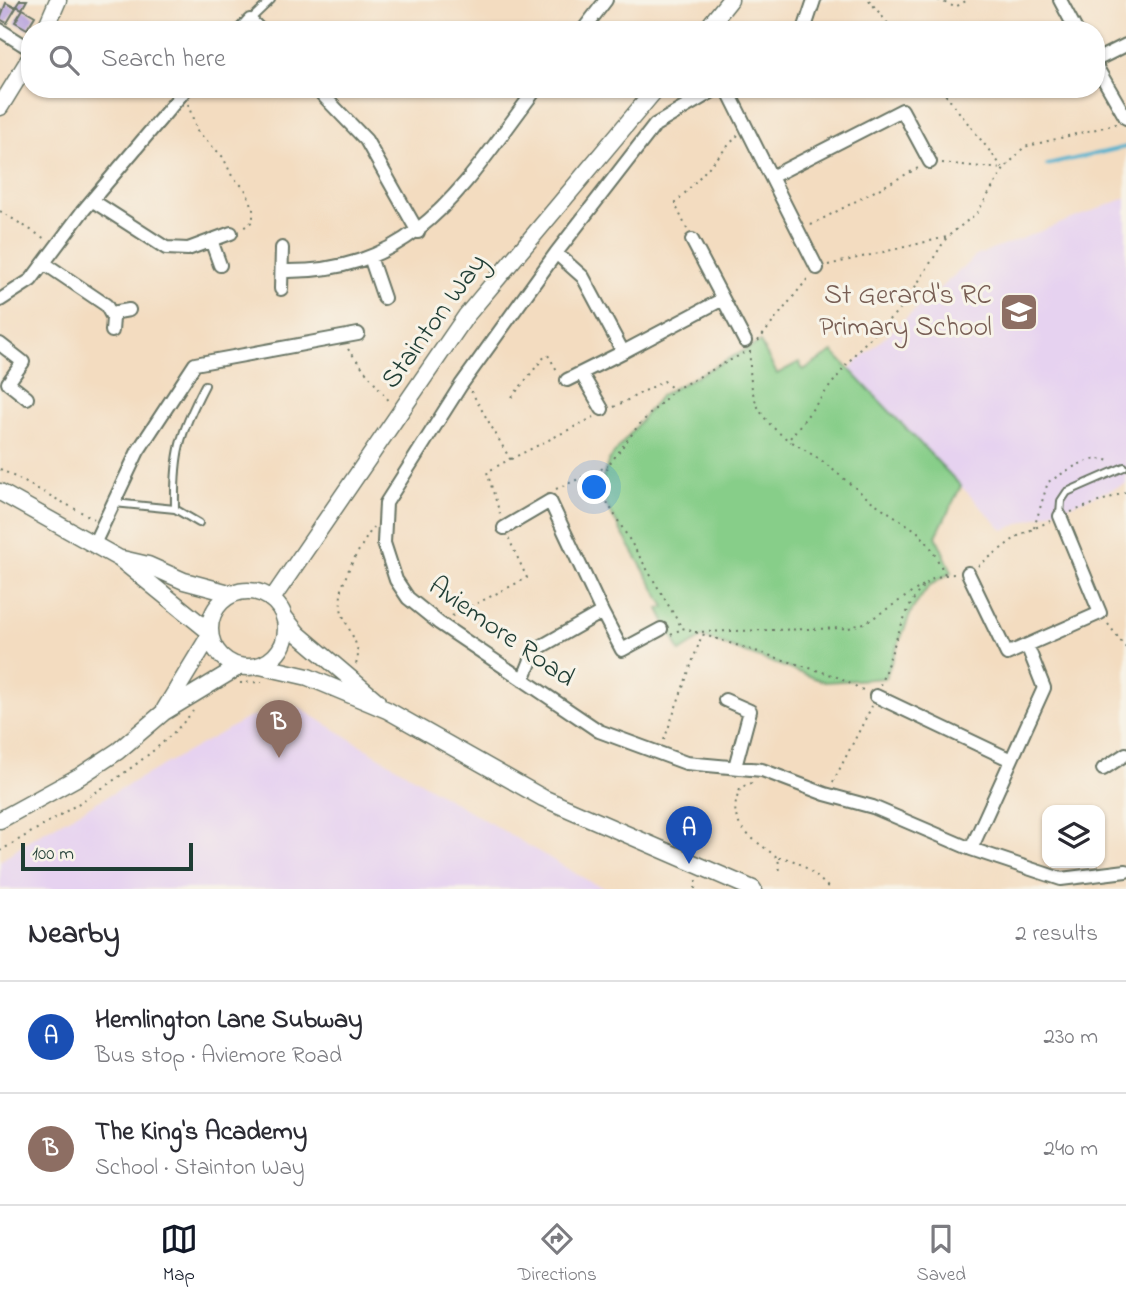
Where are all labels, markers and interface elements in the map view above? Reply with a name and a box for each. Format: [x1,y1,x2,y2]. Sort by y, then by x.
search box [21,21,1105,98]
icon: search [45,41,83,79]
text: Search here [101,41,226,79]
street label: Stainton Way [372,246,498,398]
place label: St Gerard's RC Primary School [819,276,992,349]
school or university icon: St Gerard's RC Primary School [998,291,1040,333]
your location [577,470,611,504]
street label: Aviemore Road [419,567,583,699]
pin: B [256,700,302,758]
map controls [1042,805,1105,868]
button: layers [1042,805,1105,868]
pin: A [666,806,712,864]
scale bar [21,840,192,872]
text: 100 m [32,841,74,868]
text: Nearby [28,913,120,957]
text: 2 results [1015,918,1098,951]
text: Hemlington Lane Subway [95,1002,362,1040]
text: A [44,1021,58,1054]
text: 230 m [1044,1021,1098,1054]
text: Bus stop · Aviemore Road [95,1040,342,1073]
text: The King's Academy [95,1114,307,1152]
text: B [43,1133,59,1166]
text: 240 m [1044,1133,1098,1166]
text: School · Stainton Way [95,1152,305,1185]
tab: Map [160,1220,198,1289]
tab: Directions [518,1220,597,1289]
tab: Saved [917,1220,966,1289]

